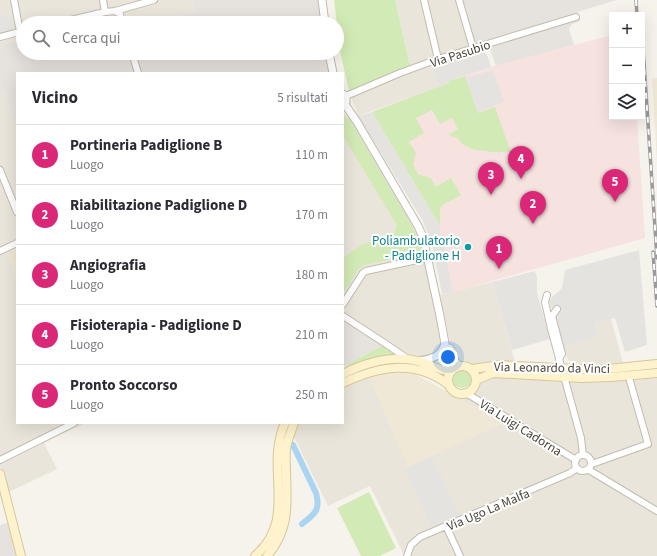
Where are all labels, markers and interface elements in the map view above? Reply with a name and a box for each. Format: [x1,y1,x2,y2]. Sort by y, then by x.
map controls [609,12,645,120]
button: + [609,12,645,48]
search box [16,16,344,60]
icon: search [30,27,52,49]
text: Cerca qui [62,28,121,49]
street label: Via Pasubio [428,36,493,72]
button: − [609,48,645,84]
button: layers [609,84,645,120]
text: Vicino [32,86,78,110]
text: 5 risultati [277,89,328,107]
text: Portineria Padiglione B [70,135,222,156]
text: 1 [42,146,48,164]
text: 110 m [295,146,328,164]
pin: 4 [508,146,534,179]
text: Luogo [70,156,104,174]
pin: 3 [478,162,504,195]
pin: 5 [602,169,628,202]
pin: 2 [520,191,546,224]
text: Riabilitazione Padiglione D [70,195,247,216]
text: 2 [42,206,48,224]
text: 170 m [295,206,328,224]
text: Luogo [70,216,104,234]
place label: Poliambulatorio - Padiglione H [372,232,460,265]
pin: 1 [486,236,512,269]
marker: Poliambulatorio - Padiglione H [463,242,473,252]
text: Angiografia [70,255,146,276]
text: 3 [42,266,48,284]
text: 180 m [295,266,328,284]
text: Luogo [70,276,104,294]
text: Fisioterapia - Padiglione D [70,315,242,336]
text: 4 [42,326,48,344]
text: 210 m [295,326,328,344]
text: Luogo [70,336,104,354]
your location [438,347,458,367]
street label: Via Leonardo da Vinci [494,358,610,378]
text: Pronto Soccorso [70,375,177,396]
text: 5 [42,386,48,404]
text: 250 m [295,386,328,404]
street label: Via Luigi Cadorna [476,395,565,460]
text: Luogo [70,396,104,414]
street label: Via Ugo La Malfa [444,484,533,535]

